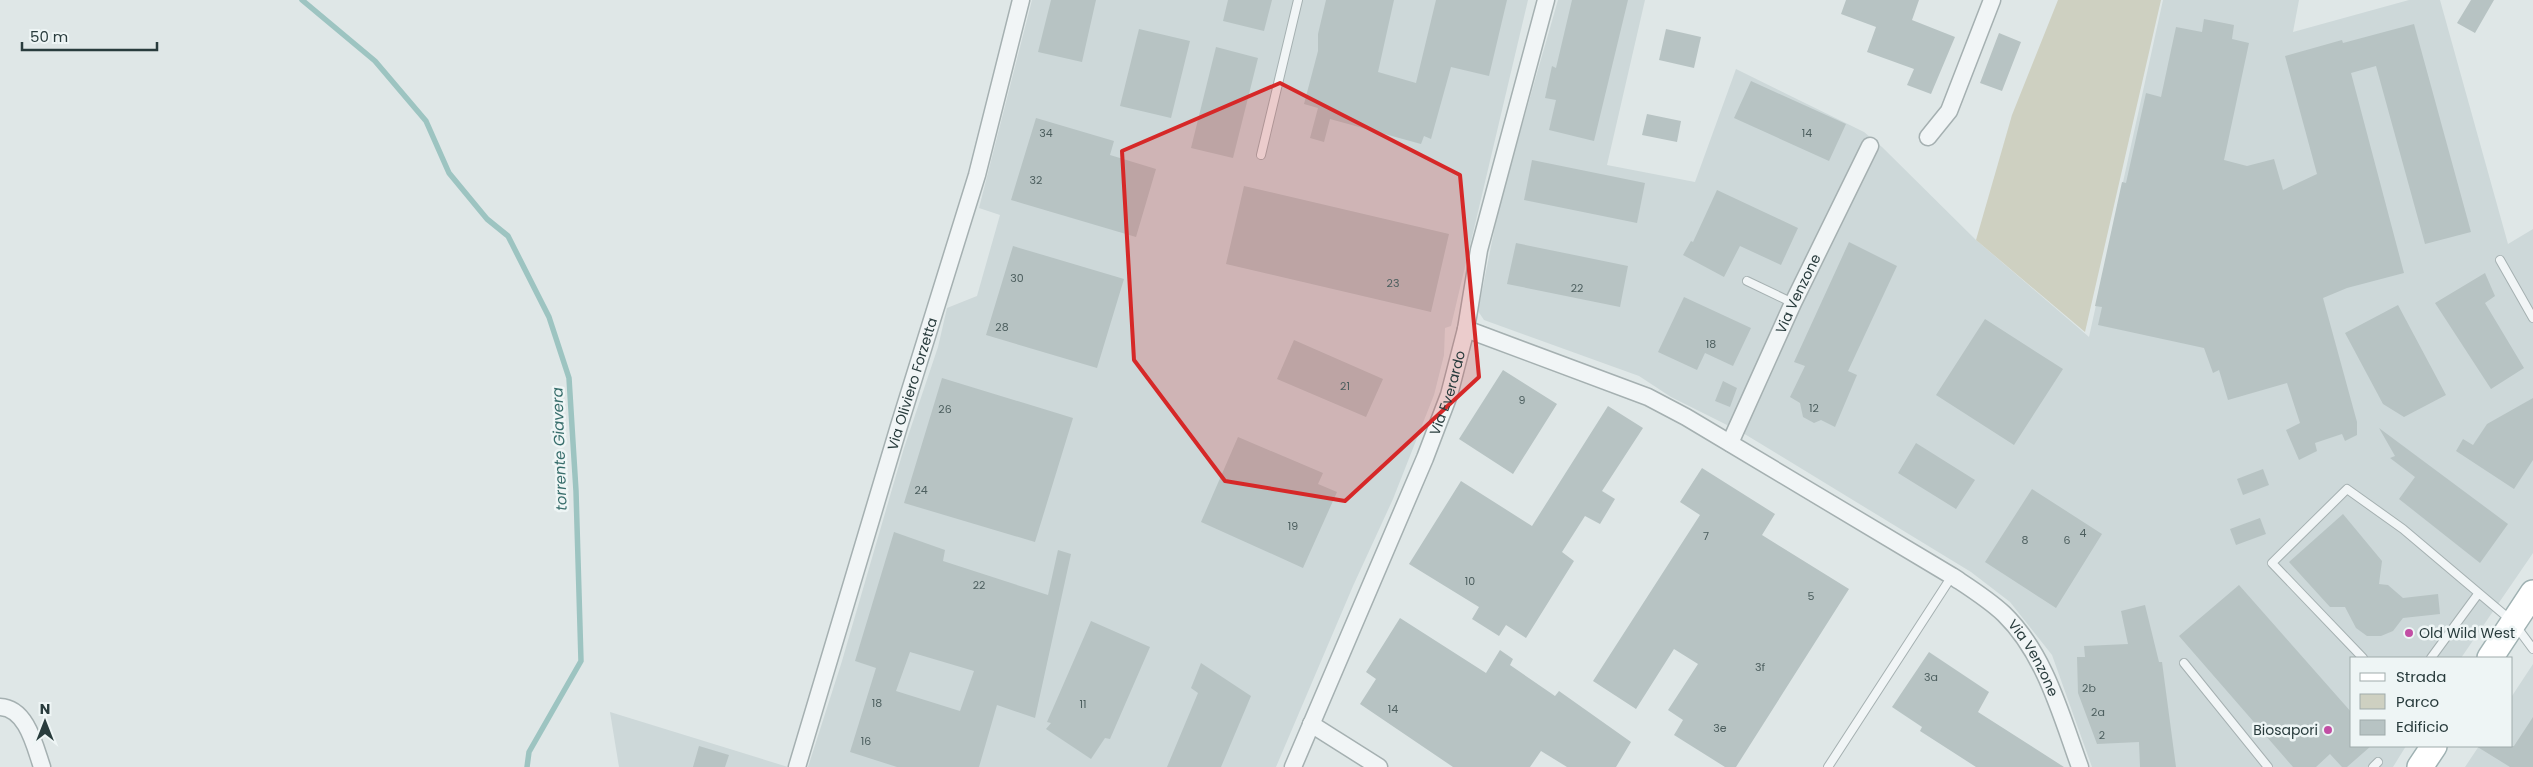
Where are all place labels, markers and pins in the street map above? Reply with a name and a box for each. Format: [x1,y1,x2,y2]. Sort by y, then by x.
place label: Old Wild West [2419,623,2515,643]
marker: Old Wild West [2403,627,2415,639]
place label: Biosapori [2253,720,2318,740]
marker: Biosapori [2322,724,2334,736]

